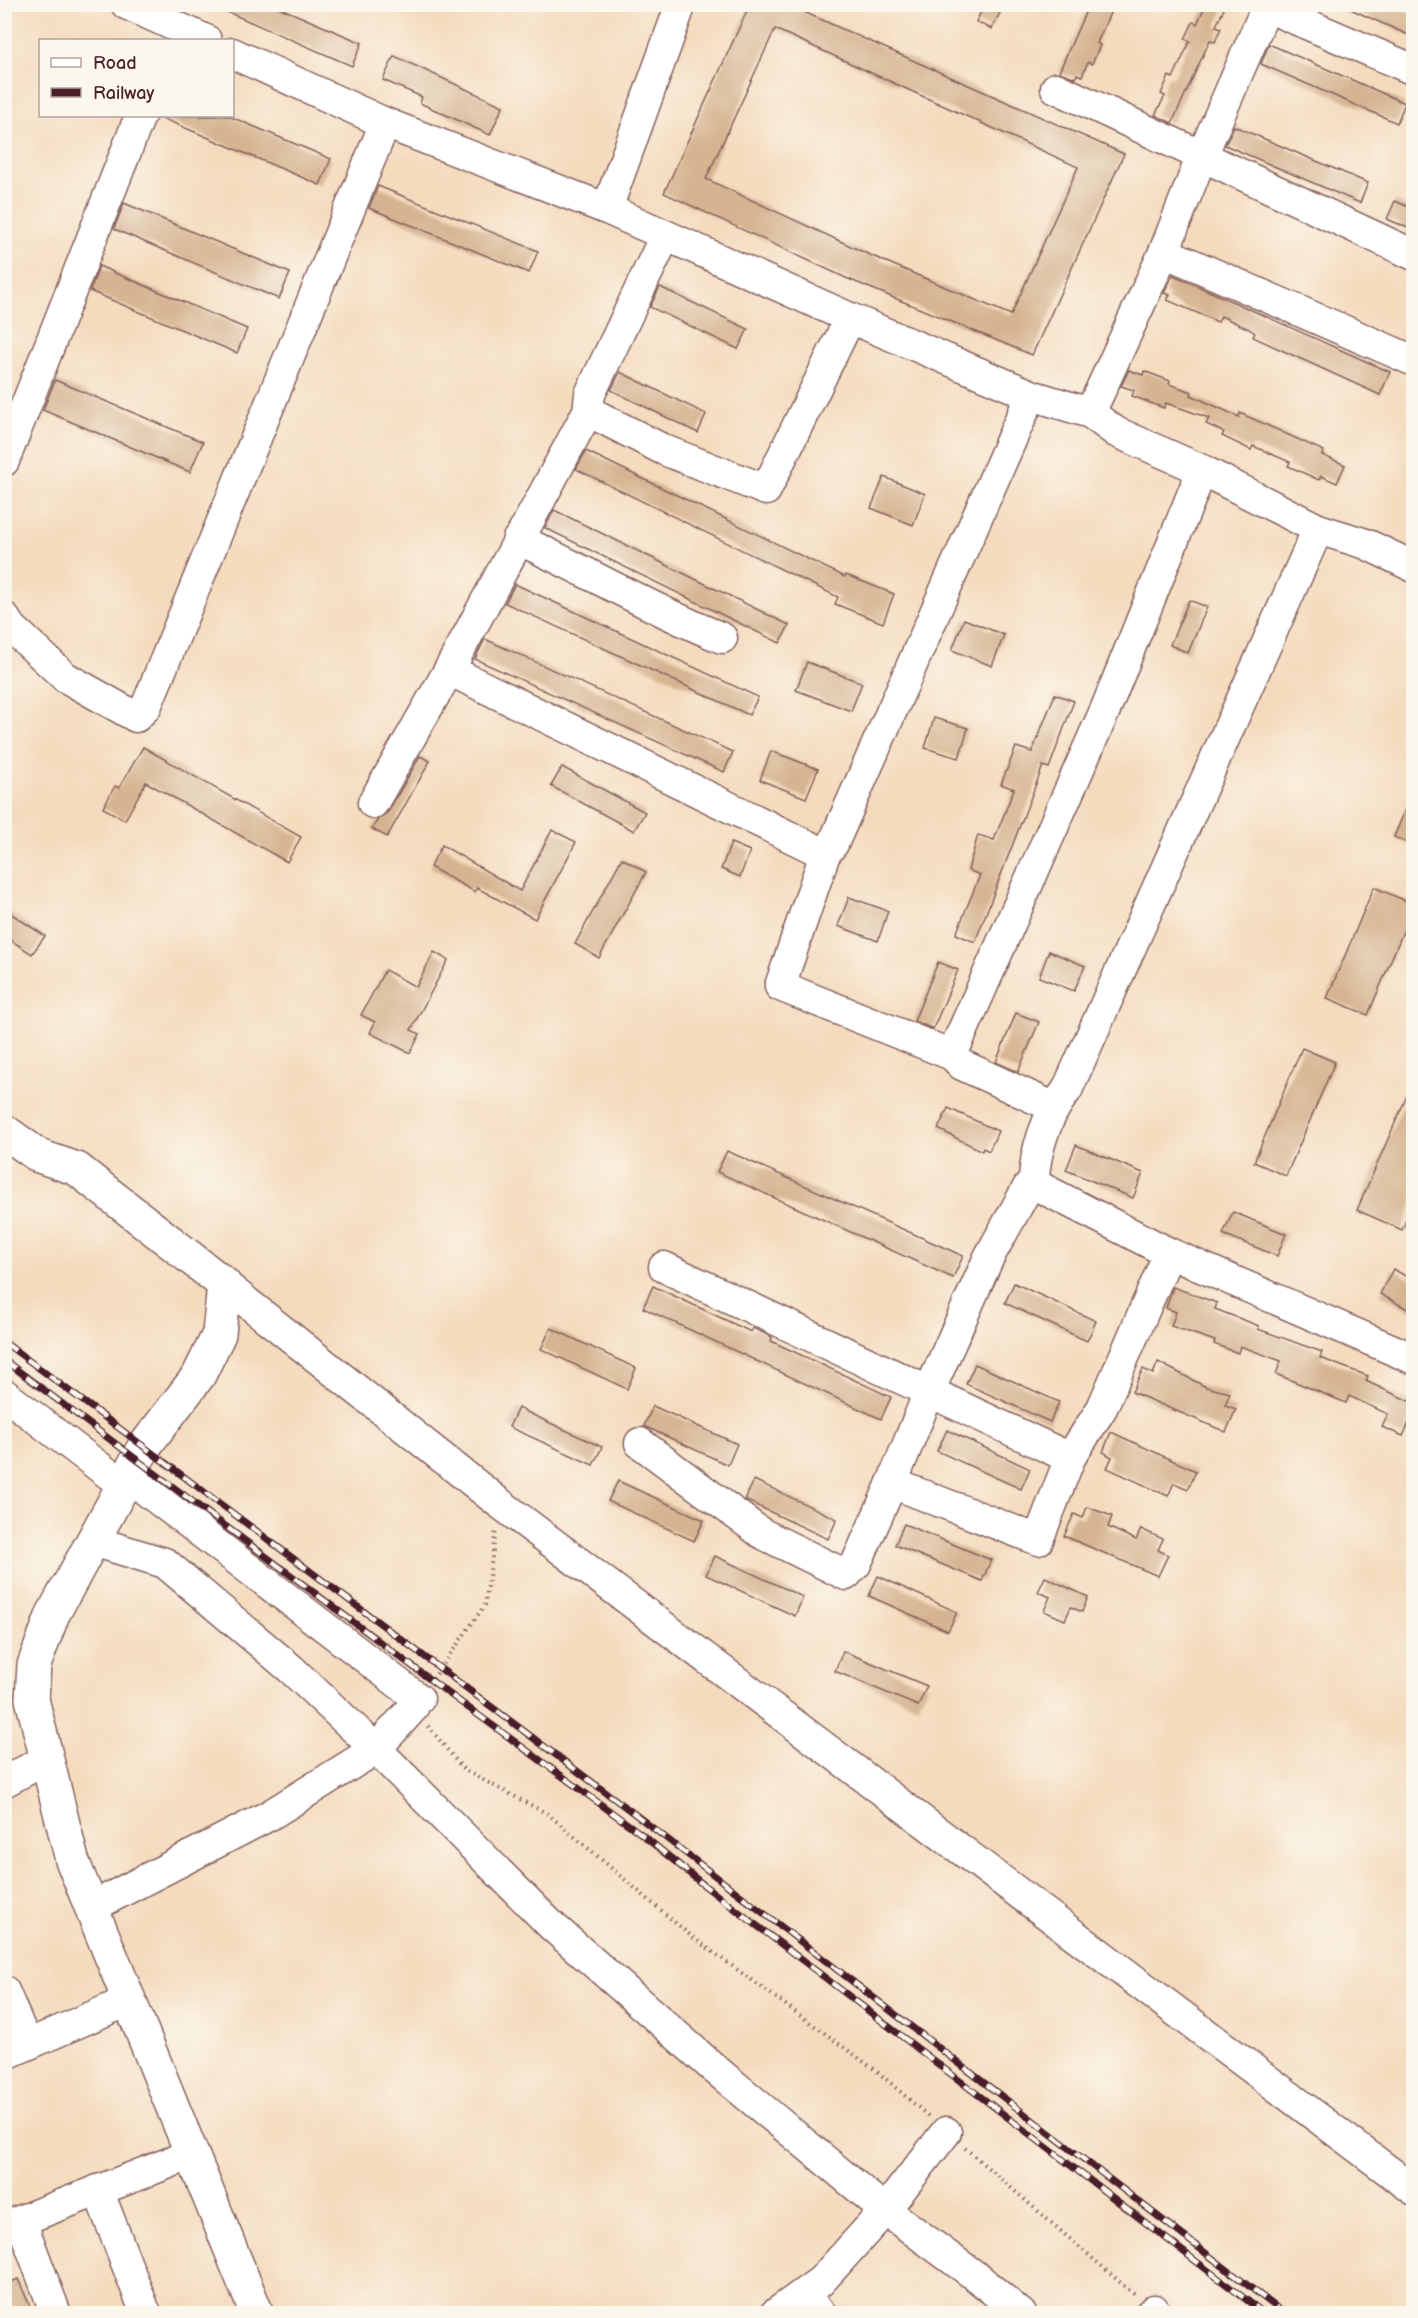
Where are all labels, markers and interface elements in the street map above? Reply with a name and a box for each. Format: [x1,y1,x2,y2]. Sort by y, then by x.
legend [39,39,234,117]
text: Road [93,53,137,74]
text: Railway [93,83,155,104]

